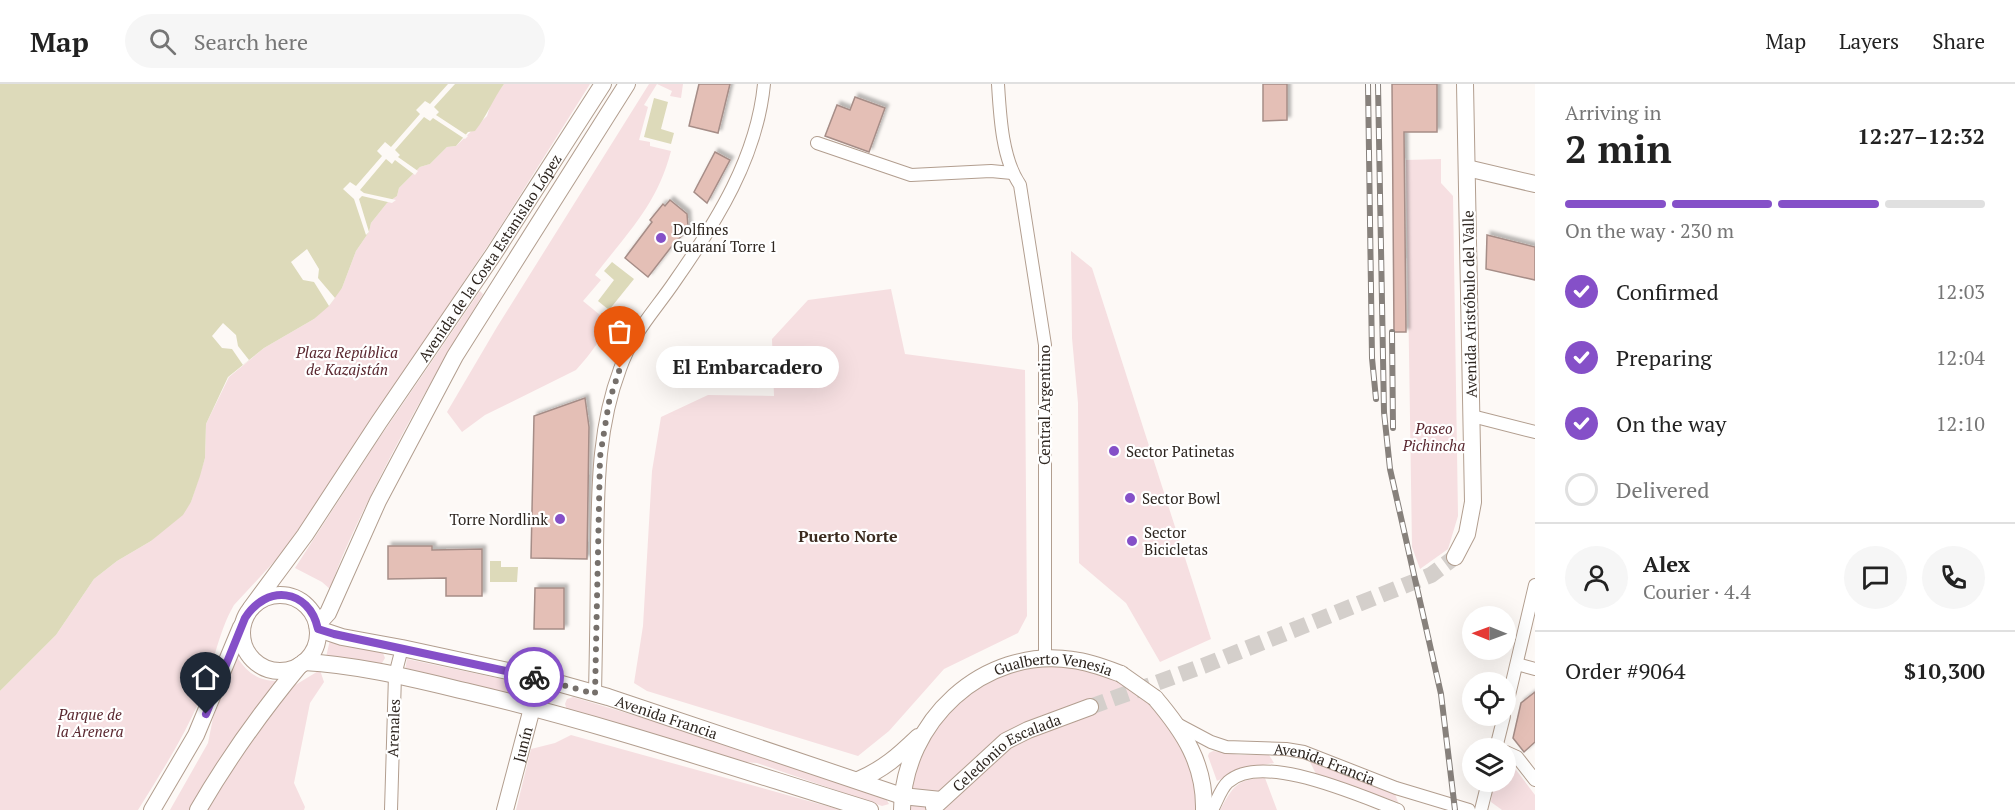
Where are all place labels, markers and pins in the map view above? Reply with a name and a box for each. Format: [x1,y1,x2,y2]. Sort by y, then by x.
place label: Dolfines Guaraní Torre 1 [673,219,777,256]
marker: Dolfines Guaraní Torre 1 [654,231,668,245]
pin [594,306,645,368]
callout: El Embarcadero [656,347,839,389]
place label: Sector Patinetas [1126,441,1235,461]
marker: Sector Patinetas [1107,444,1121,458]
place label: Sector Bowl [1142,488,1221,508]
marker: Sector Bowl [1123,491,1137,505]
place label: Torre Nordlink [450,509,548,529]
marker: Torre Nordlink [553,512,567,526]
place label: Sector Bicicletas [1144,522,1208,559]
marker: Sector Bicicletas [1125,534,1139,548]
pin [180,652,231,714]

